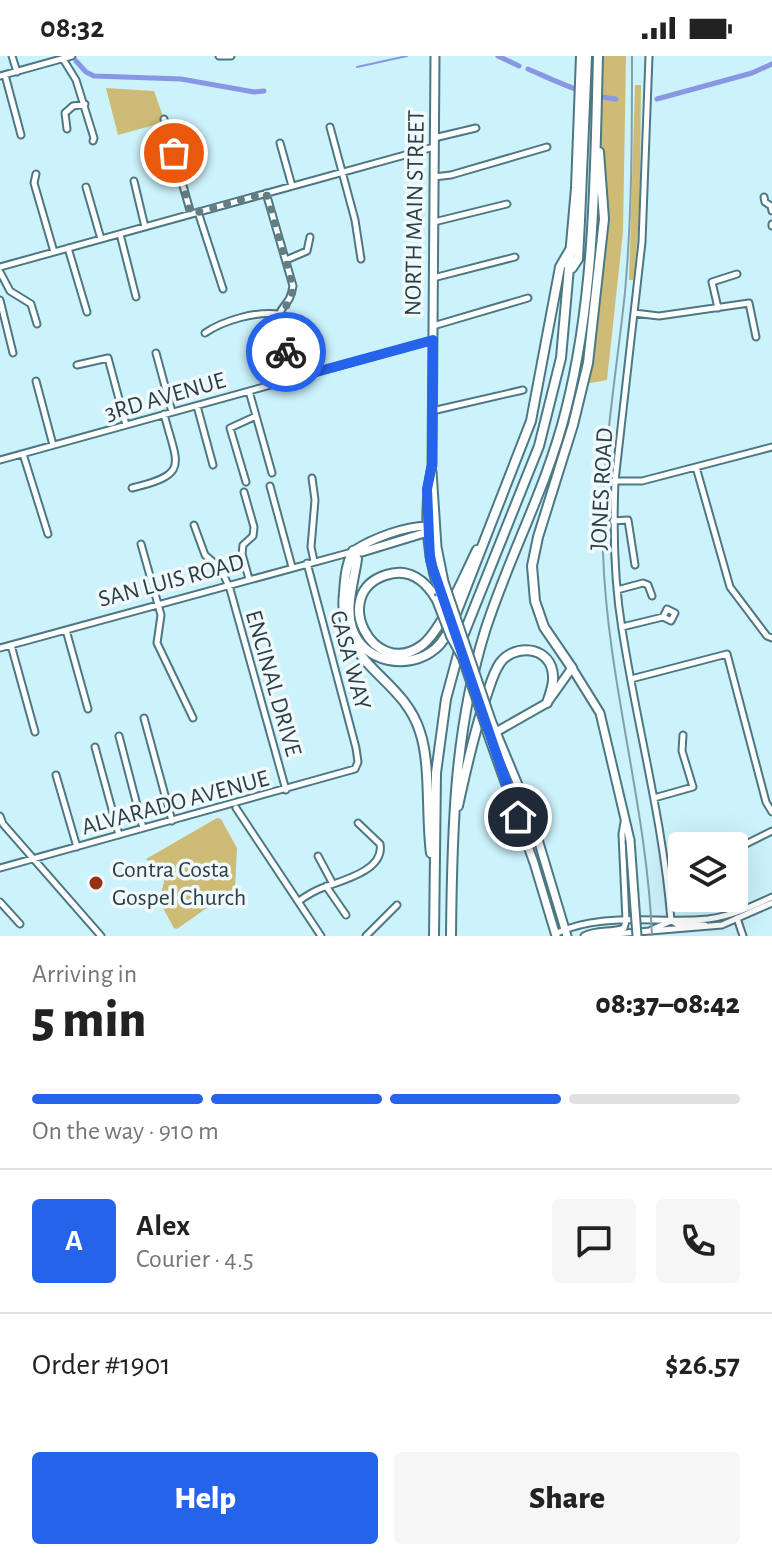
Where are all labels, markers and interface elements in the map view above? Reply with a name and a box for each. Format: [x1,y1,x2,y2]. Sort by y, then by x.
text: 08:32 [40,13,104,43]
street label: NORTH MAIN STREET [401,109,429,316]
pin [140,119,208,187]
icon: bag [152,131,196,175]
courier [246,312,326,392]
icon: bike [264,330,308,374]
street label: 3RD AVENUE [102,368,229,426]
street label: JONES ROAD [587,427,617,551]
street label: SAN LUIS ROAD [96,550,247,612]
street label: ENCINAL DRIVE [241,608,305,759]
street label: CASA WAY [325,608,375,713]
street label: ALVARADO AVENUE [79,766,272,840]
pin [484,783,552,851]
icon: home [496,795,540,839]
map controls [668,832,748,912]
button: layers [668,832,748,912]
place label: Contra Costa Gospel Church [112,858,246,910]
marker: Contra Costa Gospel Church [87,874,105,892]
text: Arriving in [32,961,137,987]
text: 08:37–08:42 [595,989,740,1019]
text: 5 min [32,994,146,1046]
text: On the way · 910 m [32,1118,219,1144]
button: chat [552,1199,636,1283]
button: phone [656,1199,740,1283]
text: Alex [136,1211,190,1241]
text: A [65,1226,83,1256]
text: Courier · 4.5 [136,1246,254,1272]
text: Order #1901 [32,1350,171,1380]
text: $26.57 [665,1350,740,1380]
button: Help [32,1452,378,1544]
button: Share [394,1452,740,1544]

